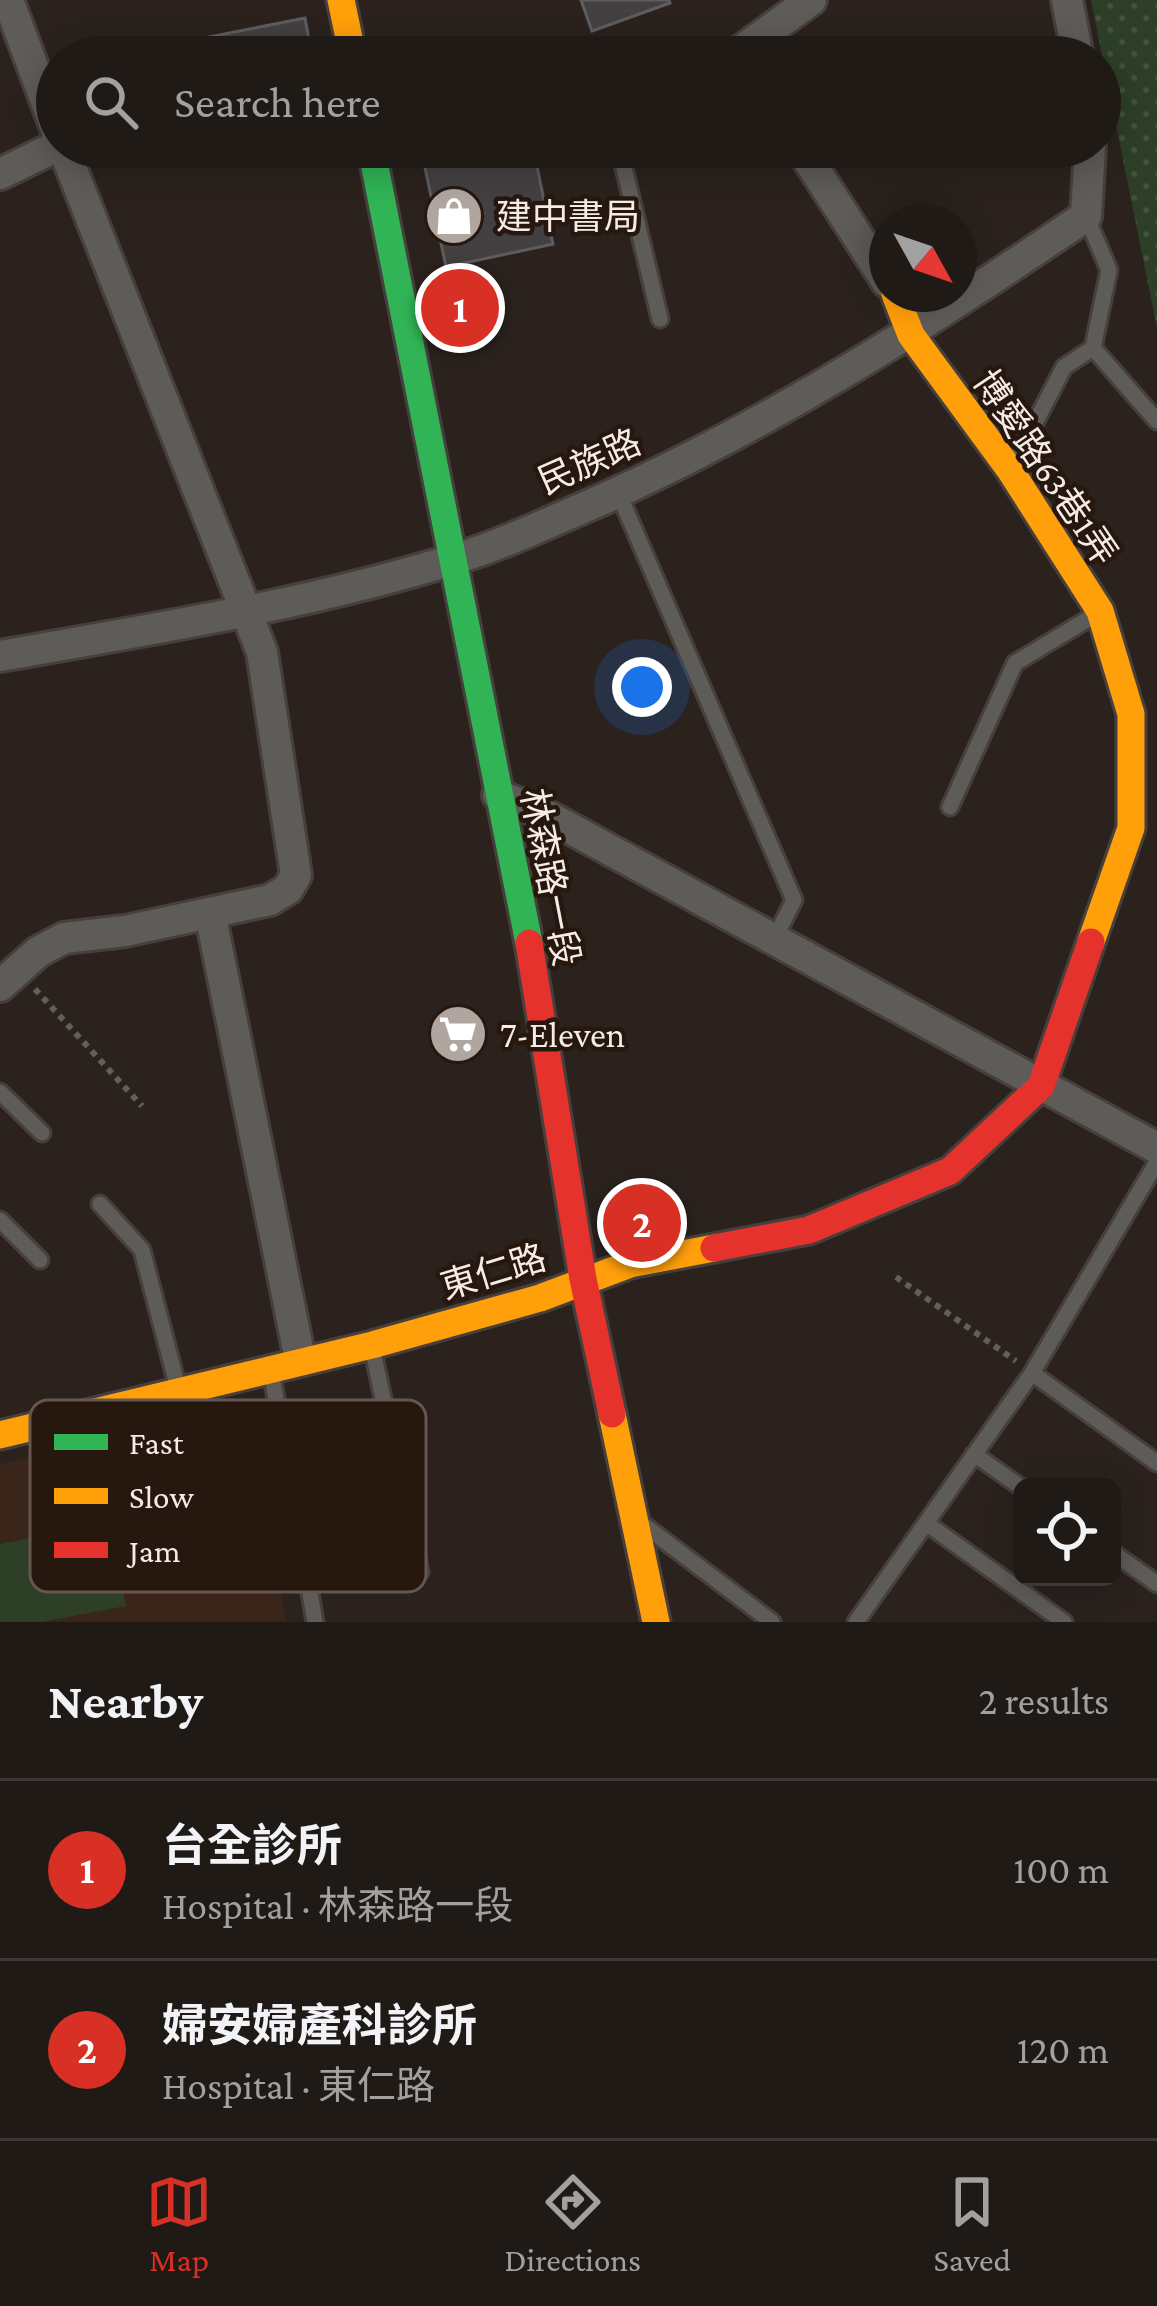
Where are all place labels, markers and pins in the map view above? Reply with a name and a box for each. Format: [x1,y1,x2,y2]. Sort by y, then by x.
shop icon: 建中書局 [423,185,485,247]
place label: 建中書局 [496,197,640,237]
pin: 1 [421,263,499,353]
supermarket icon: 7-Eleven [427,1003,489,1065]
place label: 7-Eleven [500,1015,625,1055]
pin: 2 [603,1178,681,1268]

